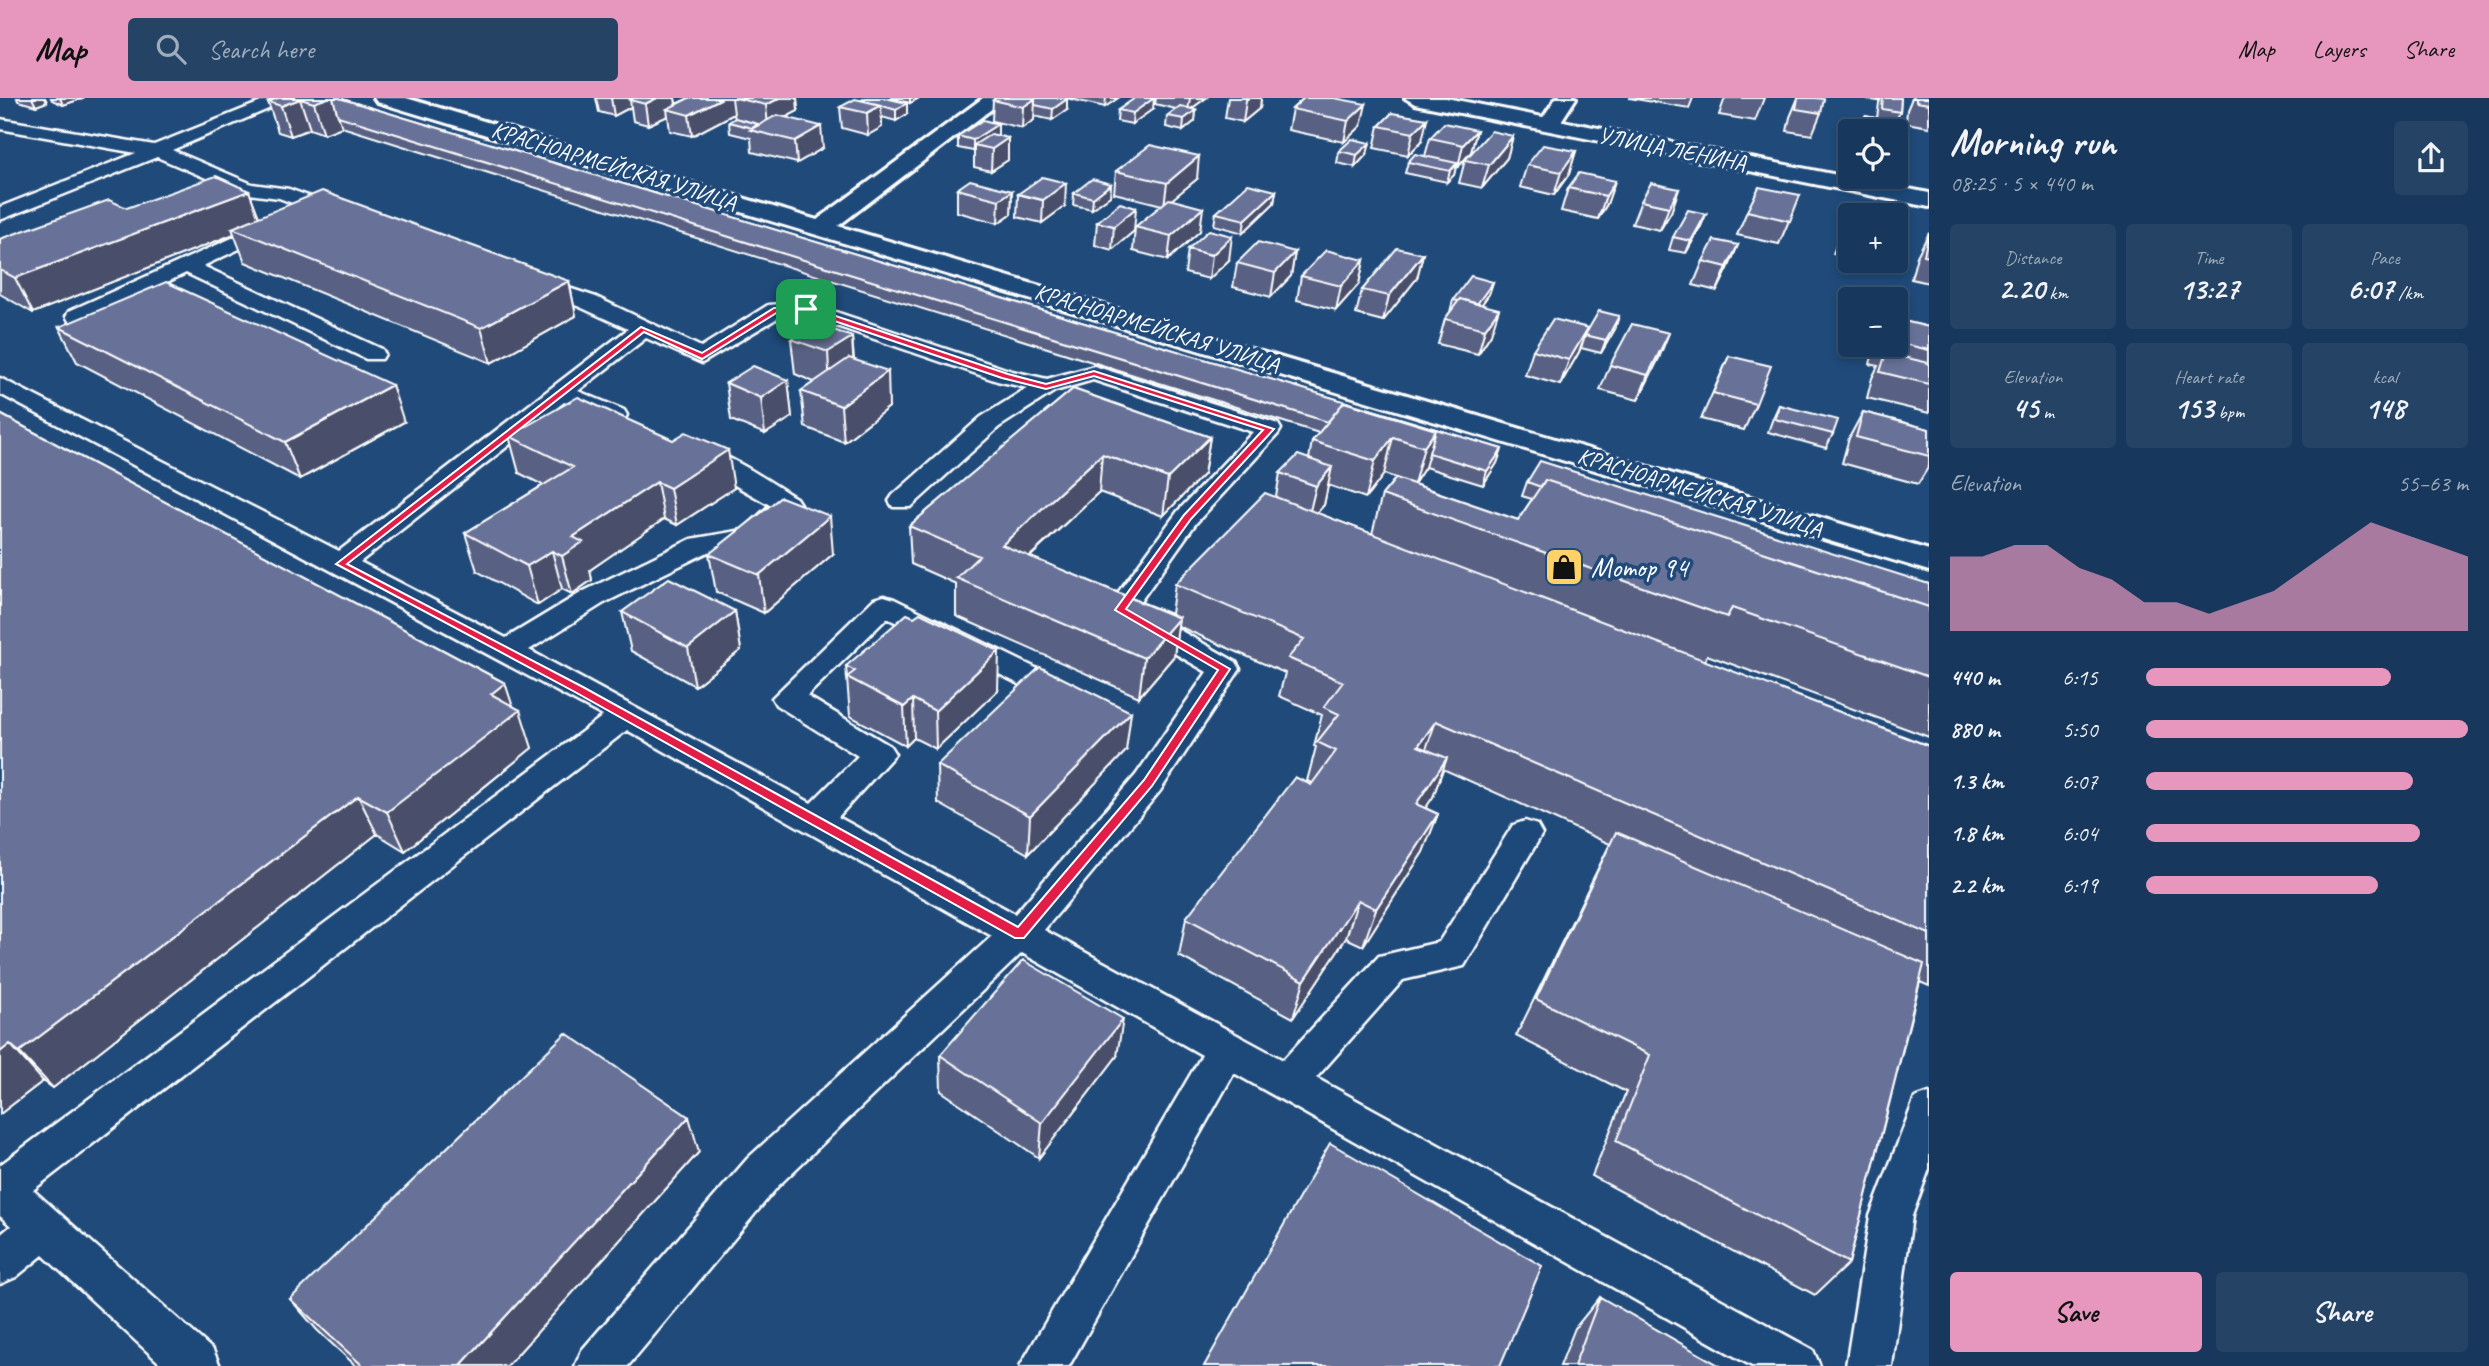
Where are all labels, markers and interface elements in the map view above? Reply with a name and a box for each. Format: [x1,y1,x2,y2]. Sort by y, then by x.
search box [128,18,618,81]
text: Map [35,28,86,70]
icon: search [152,30,190,68]
text: Search here [208,33,314,66]
text: Map [2238,34,2275,64]
text: Layers [2313,34,2366,64]
text: Share [2404,34,2454,64]
street label: КРАСНОАРМЕЙСКАЯ УЛИЦА [488,115,740,217]
map controls [1838,119,1908,357]
button: locate [1838,119,1908,189]
text: Morning run [1950,119,2116,166]
street label: УЛИЦА ЛЕНИНА [1596,120,1749,178]
button: share [2394,121,2468,195]
text: 08:25 · 5 × 440 m [1950,169,2093,198]
button: + [1838,203,1908,273]
text: Distance [2005,246,2061,270]
text: Time [2194,246,2224,270]
text: Pace [2370,246,2400,270]
text: 2.20 [1998,270,2045,308]
text: 13:27 [2179,270,2239,308]
text: 6:07 [2347,270,2394,308]
street label: КРАСНОАРМЕЙСКАЯ УЛИЦА [1031,277,1283,379]
pin [776,279,836,339]
text: km [2045,281,2068,305]
text: /km [2394,281,2423,305]
button: − [1838,287,1908,357]
icon: arrive [787,290,825,328]
text: Elevation [2004,365,2062,389]
text: Heart rate [2174,365,2244,389]
text: kcal [2372,365,2398,389]
text: 45 [2012,389,2039,427]
text: 153 [2174,389,2214,427]
text: 148 [2365,389,2405,427]
text: m [2039,400,2054,424]
text: bpm [2214,400,2244,424]
street label: КРАСНОАРМЕЙСКАЯ УЛИЦА [1574,441,1826,543]
text: Elevation [1950,469,2021,498]
text: 55–63 m [2398,469,2468,498]
shop icon: Мотор 94 [1543,546,1585,588]
place label: Мотор 94 [1591,550,1690,585]
text: 440 m [1950,663,2000,692]
text: 6:15 [2062,663,2098,692]
text: 880 m [1950,715,2000,744]
text: 5:50 [2062,715,2098,744]
text: 1.3 km [1950,767,2004,796]
text: 6:07 [2062,767,2098,796]
text: 1.8 km [1950,819,2004,848]
text: 6:04 [2062,819,2098,848]
text: 2.2 km [1950,871,2004,900]
text: 6:19 [2062,871,2098,900]
button: Save [1950,1272,2202,1352]
button: Share [2216,1272,2468,1352]

